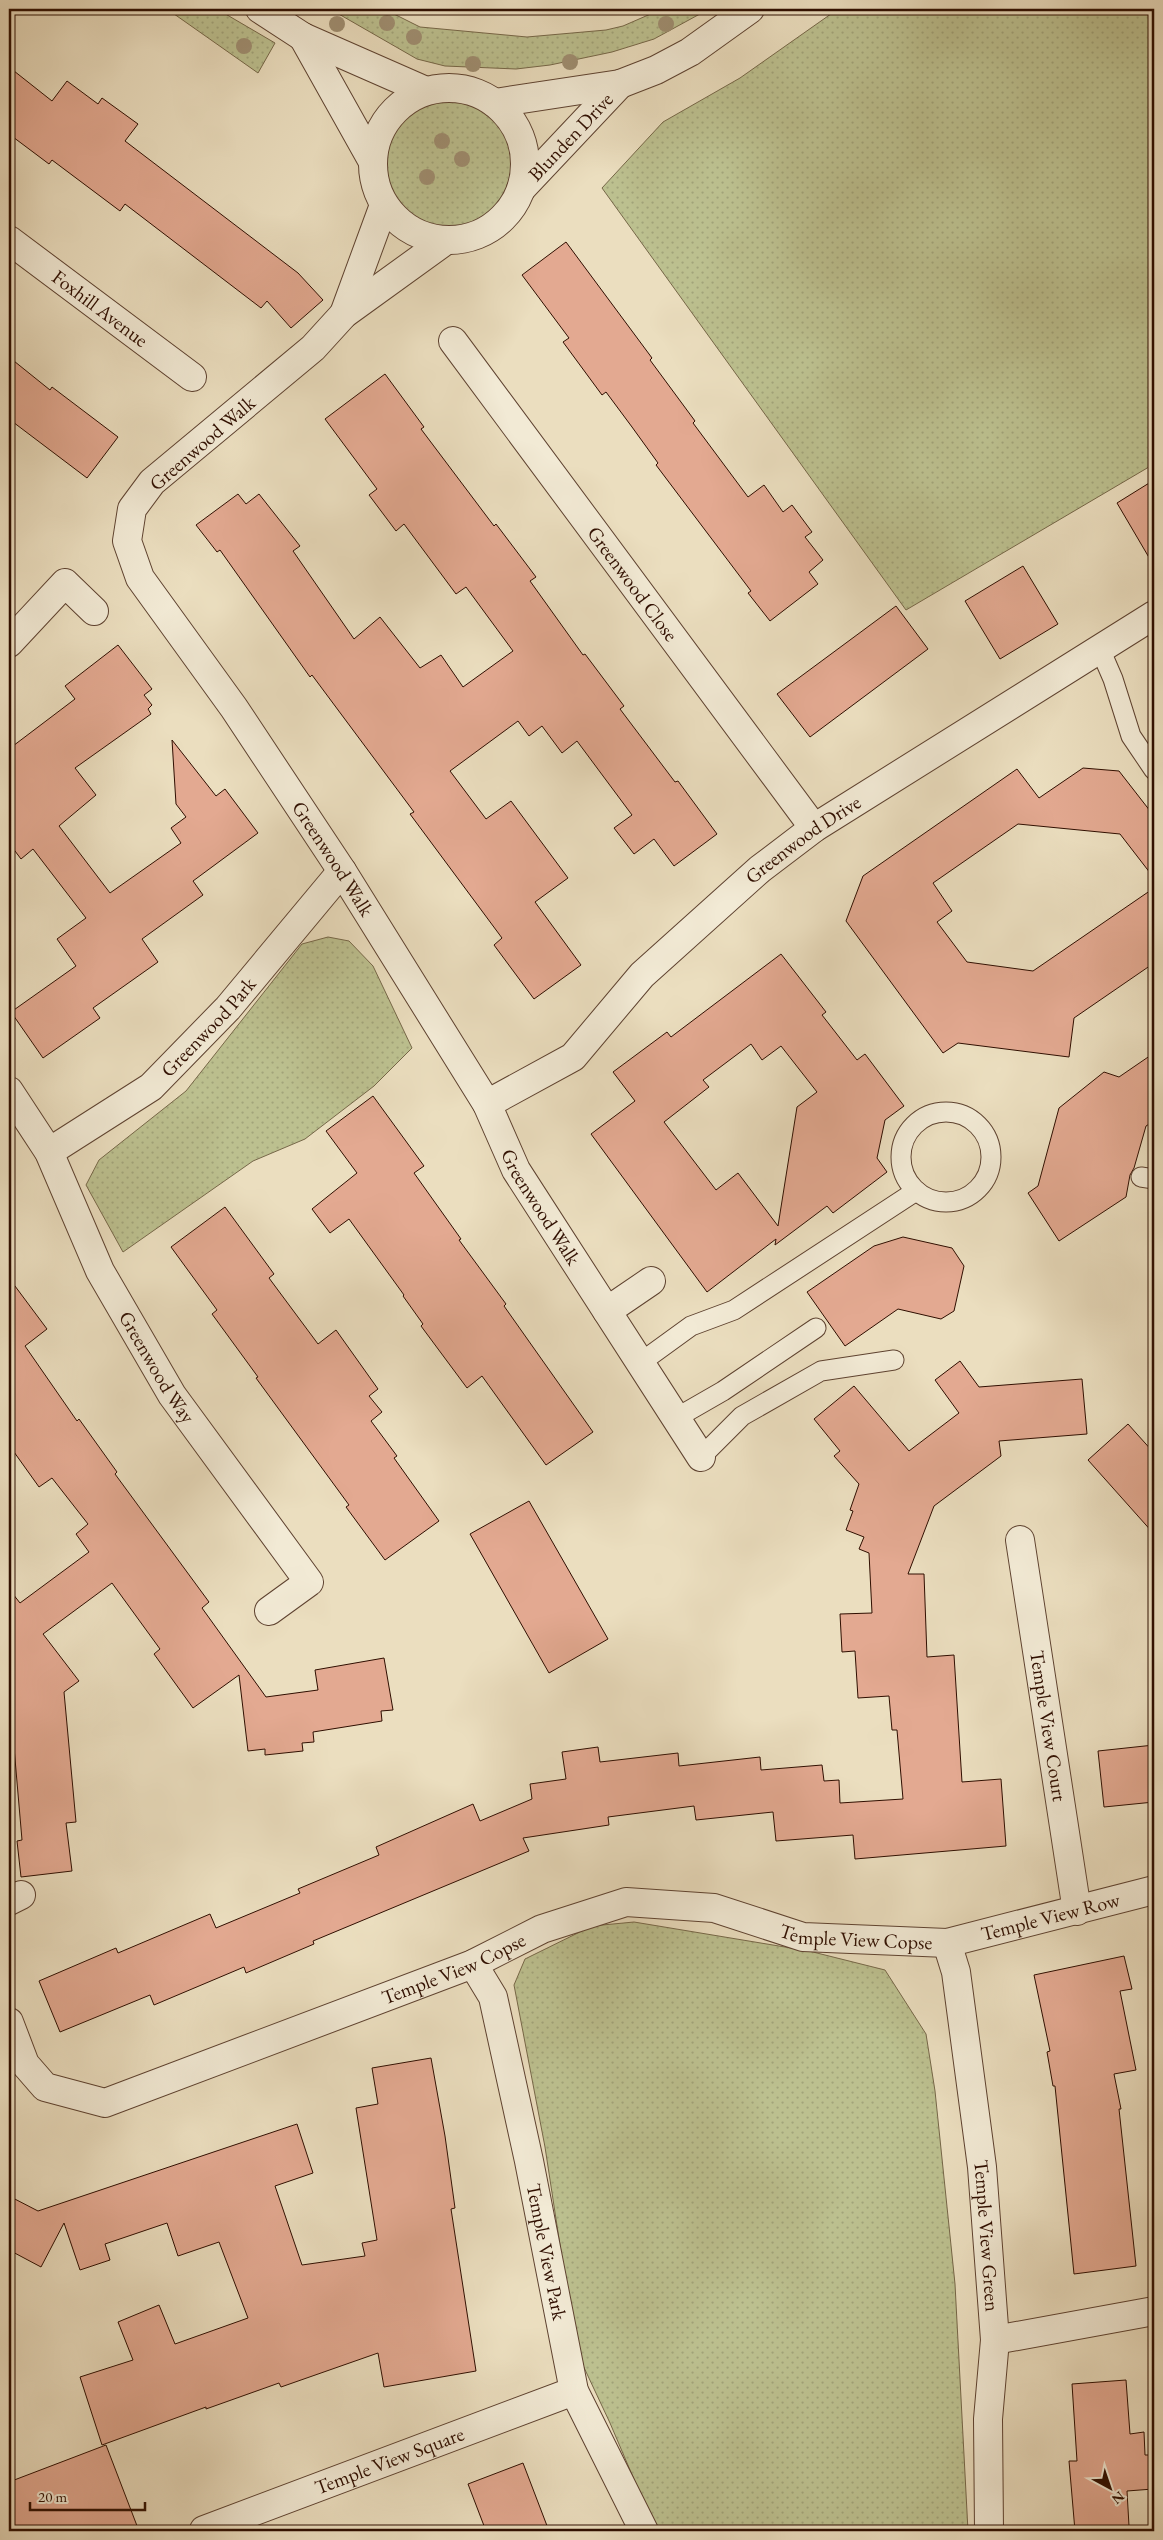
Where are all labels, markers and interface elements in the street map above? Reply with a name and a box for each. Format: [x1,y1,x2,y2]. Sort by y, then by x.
street label: Blunden Drive [522,86,619,187]
street label: Foxhill Avenue [47,264,154,353]
street label: Greenwood Walk [144,389,261,496]
street label: Greenwood Close [582,521,684,647]
street label: Greenwood Drive [739,789,866,889]
street label: Greenwood Walk [286,796,380,922]
street label: Greenwood Park [155,971,262,1082]
street label: Greenwood Walk [495,1145,587,1270]
street label: Greenwood Way [113,1306,201,1428]
street label: Temple View Court [1024,1648,1073,1804]
street label: Temple View Row [978,1886,1123,1947]
street label: Temple View Copse [776,1917,933,1955]
street label: Temple View Copse [378,1927,530,2010]
street label: Temple View Green [968,2158,1006,2313]
street label: Temple View Park [521,2181,573,2323]
street label: Temple View Square [311,2420,468,2500]
north arrow [1086,2462,1136,2512]
scale bar [30,2480,145,2512]
text: 20 m [38,2487,67,2506]
text: N [1108,2487,1128,2509]

